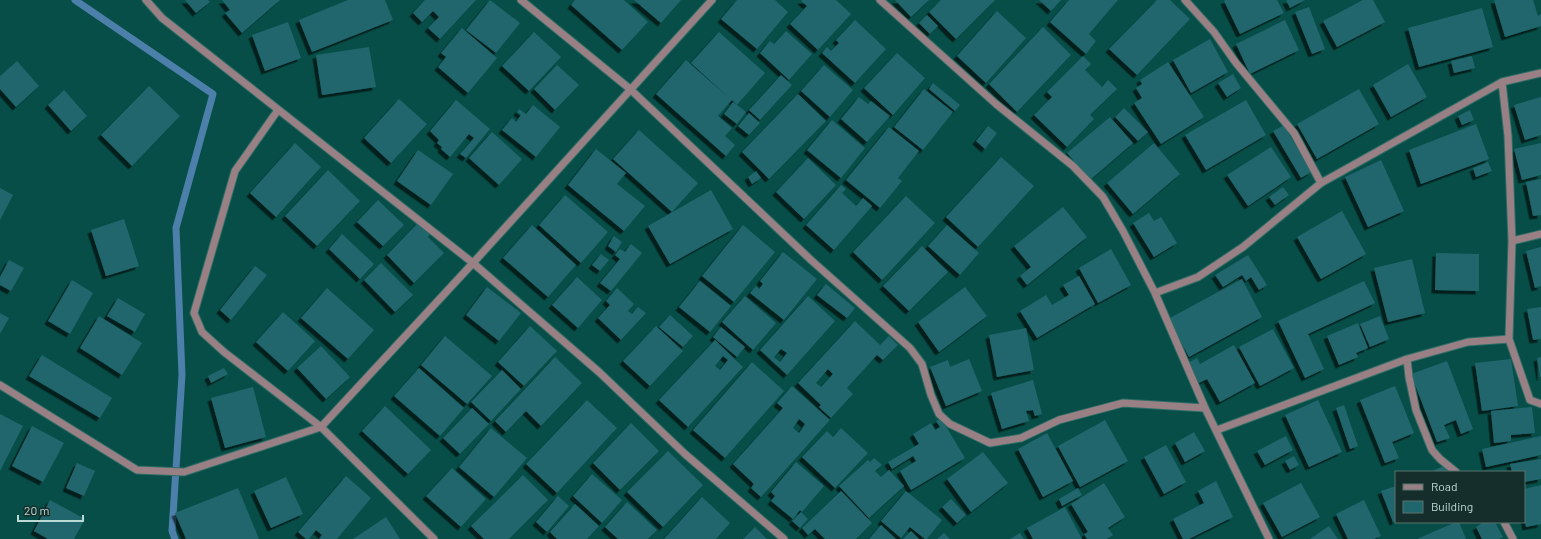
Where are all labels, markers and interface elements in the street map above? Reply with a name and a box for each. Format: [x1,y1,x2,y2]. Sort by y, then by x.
legend [1395,471,1525,523]
text: Road [1431,479,1458,493]
scale bar [18,497,83,523]
text: Building [1431,499,1473,513]
text: 20 m [24,503,50,517]

